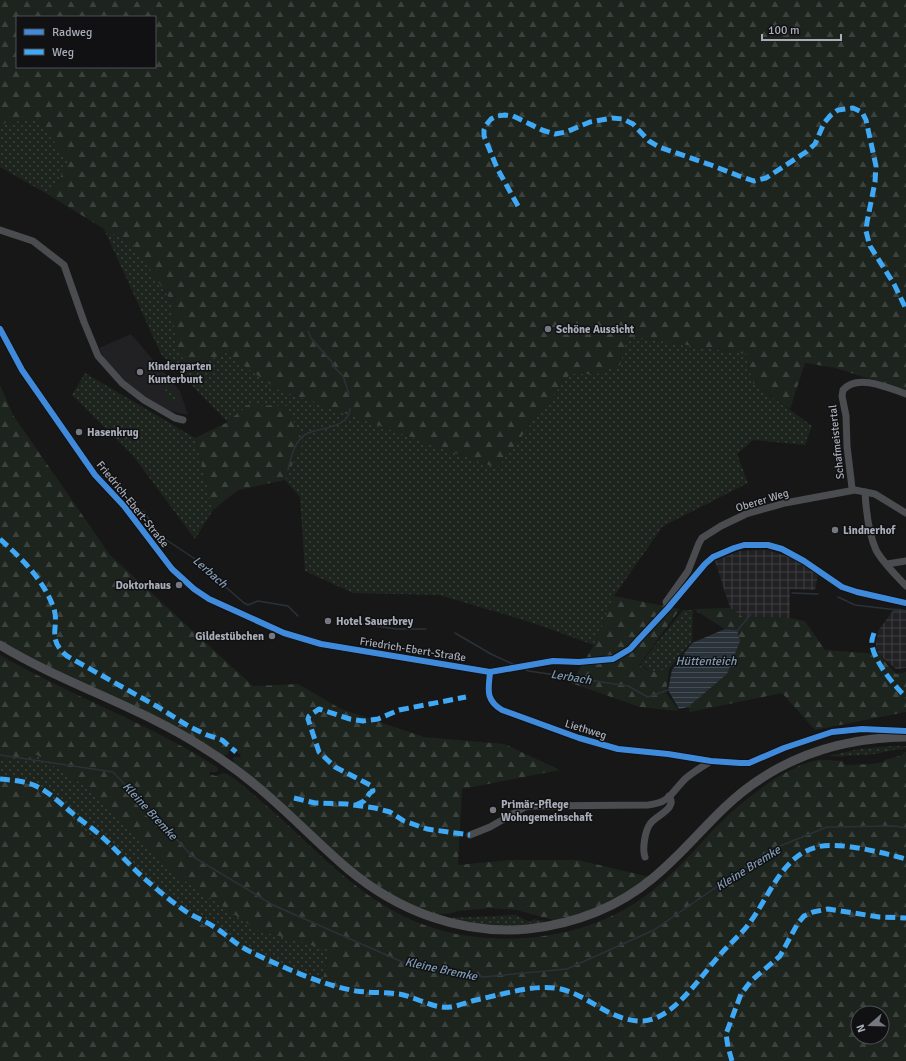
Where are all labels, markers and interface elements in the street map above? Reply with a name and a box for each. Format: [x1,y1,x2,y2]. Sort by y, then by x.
legend [16,16,156,68]
scale bar [762,16,841,42]
text: 100 m [768,23,800,38]
text: Radweg [52,25,92,40]
text: Weg [52,45,74,60]
place label: Schöne Aussicht [556,323,634,336]
marker: Schöne Aussicht [543,324,553,334]
place label: Kindergarten Kunterbunt [148,360,212,386]
marker: Kindergarten Kunterbunt [135,367,145,377]
street label: Schafmeistertal [826,404,847,480]
place label: Hasenkrug [87,426,139,439]
marker: Hasenkrug [74,427,84,437]
street label: Friedrich-Ebert-Straße [94,458,172,550]
street label: Oberer Weg [734,486,790,515]
place label: Lindnerhof [843,524,896,537]
marker: Lindnerhof [830,525,840,535]
water label: Lerbach [189,553,230,592]
place label: Doktorhaus [115,579,171,592]
marker: Doktorhaus [174,580,184,590]
place label: Hotel Sauerbrey [336,615,414,628]
marker: Hotel Sauerbrey [323,616,333,626]
place label: Gildestübchen [195,630,264,643]
marker: Gildestübchen [267,631,277,641]
street label: Friedrich-Ebert-Straße [359,635,467,664]
water label: Hüttenteich [675,654,737,669]
water label: Lerbach [550,667,593,688]
street label: Liethweg [563,717,608,742]
water label: Kleine Bremke [119,779,181,844]
place label: Primär-Pflege Wohngemeinschaft [501,798,593,824]
marker: Primär-Pflege Wohngemeinschaft [488,805,498,815]
water label: Kleine Bremke [713,842,784,894]
water label: Kleine Bremke [403,954,479,985]
north arrow [850,1005,890,1045]
text: N [854,1022,868,1034]

